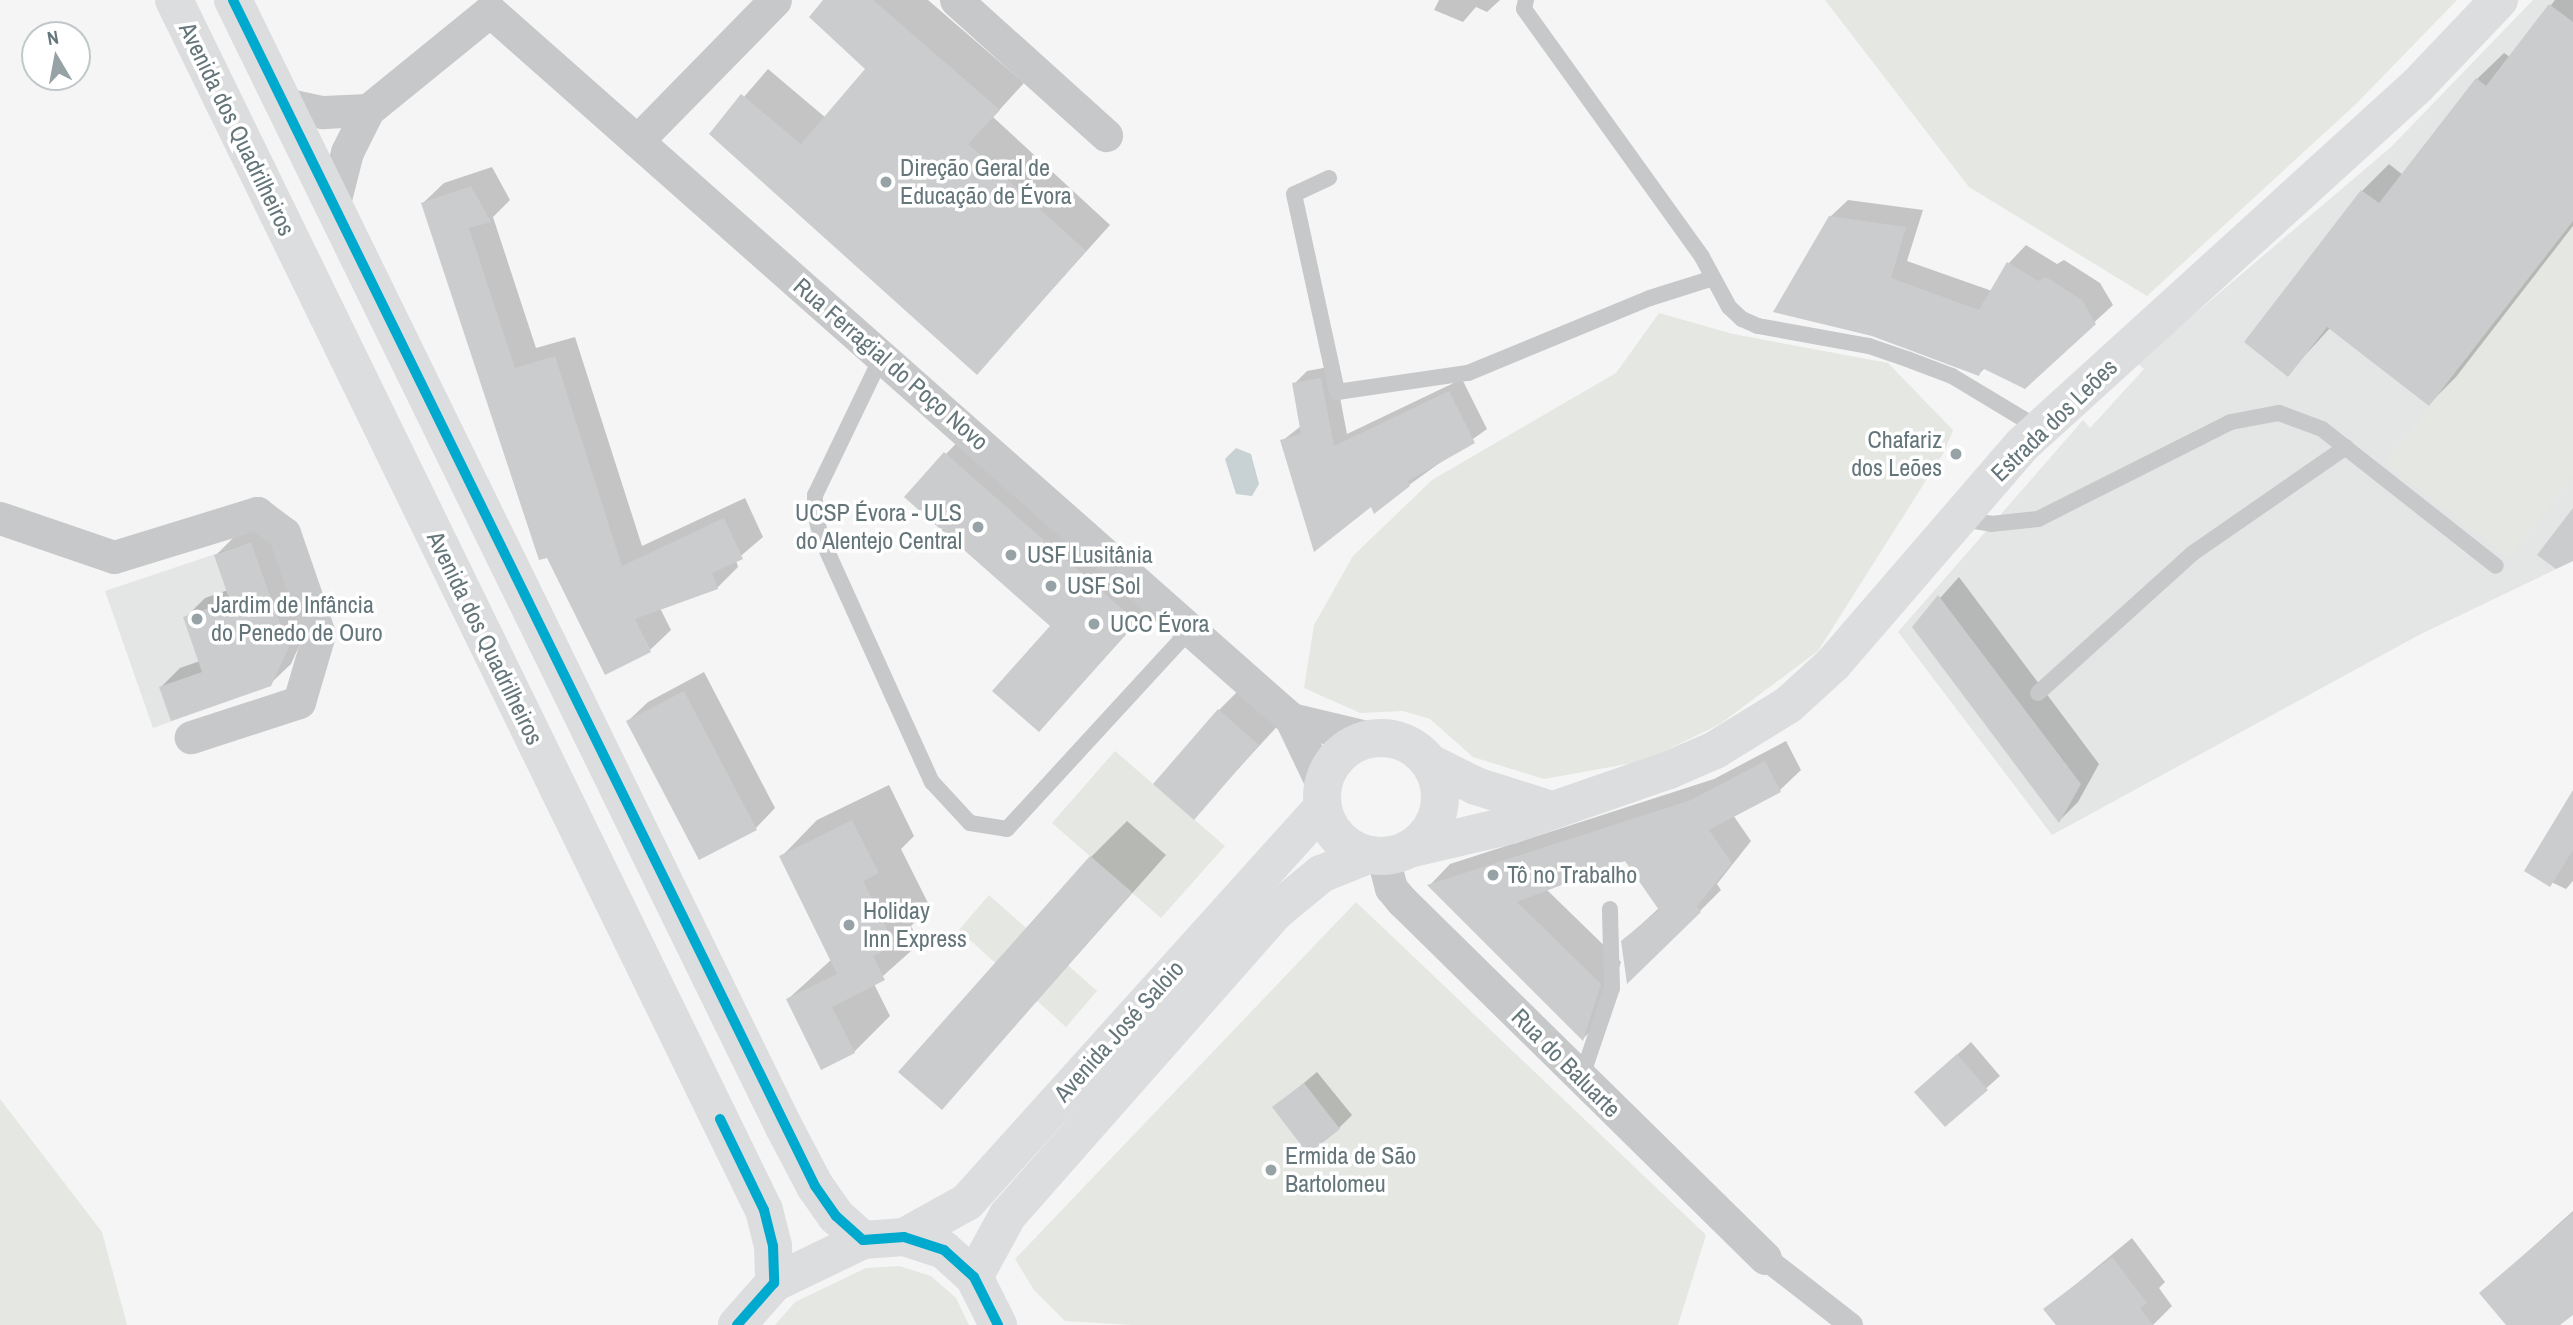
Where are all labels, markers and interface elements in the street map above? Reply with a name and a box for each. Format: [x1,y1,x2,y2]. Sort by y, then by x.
street label: Avenida dos Quadrilheiros [173,18,301,240]
north arrow [21,21,91,91]
text: N [45,24,60,51]
place label: Direção Geral de Educação de Évora [900,154,1072,210]
marker: Direção Geral de Educação de Évora [878,174,894,190]
street label: Rua Ferragial do Poço Novo [788,272,994,456]
street label: Estrada dos Leões [1985,353,2123,487]
place label: Chafariz dos Leões [1851,426,1942,482]
marker: Chafariz dos Leões [1948,446,1964,462]
place label: UCSP Évora - ULS do Alentejo Central [795,499,962,555]
marker: UCSP Évora - ULS do Alentejo Central [968,517,988,537]
street label: Avenida dos Quadrilheiros [421,527,549,749]
place label: USF Lusitânia [1027,541,1153,569]
marker: USF Lusitânia [1001,545,1021,565]
place label: USF Sol [1067,572,1140,600]
marker: USF Sol [1041,576,1061,596]
place label: Jardim de Infância do Penedo de Ouro [211,591,383,647]
place label: UCC Évora [1110,610,1210,638]
marker: Jardim de Infância do Penedo de Ouro [189,611,205,627]
marker: UCC Évora [1084,614,1104,634]
place label: Tô no Trabalho [1507,861,1638,889]
marker: Tô no Trabalho [1485,867,1501,883]
place label: Holiday Inn Express [863,897,967,953]
marker: Holiday Inn Express [841,917,857,933]
street label: Avenida José Saloio [1048,954,1190,1108]
street label: Rua do Baluarte [1506,1003,1626,1123]
place label: Ermida de São Bartolomeu [1285,1142,1416,1198]
marker: Ermida de São Bartolomeu [1263,1162,1279,1178]

